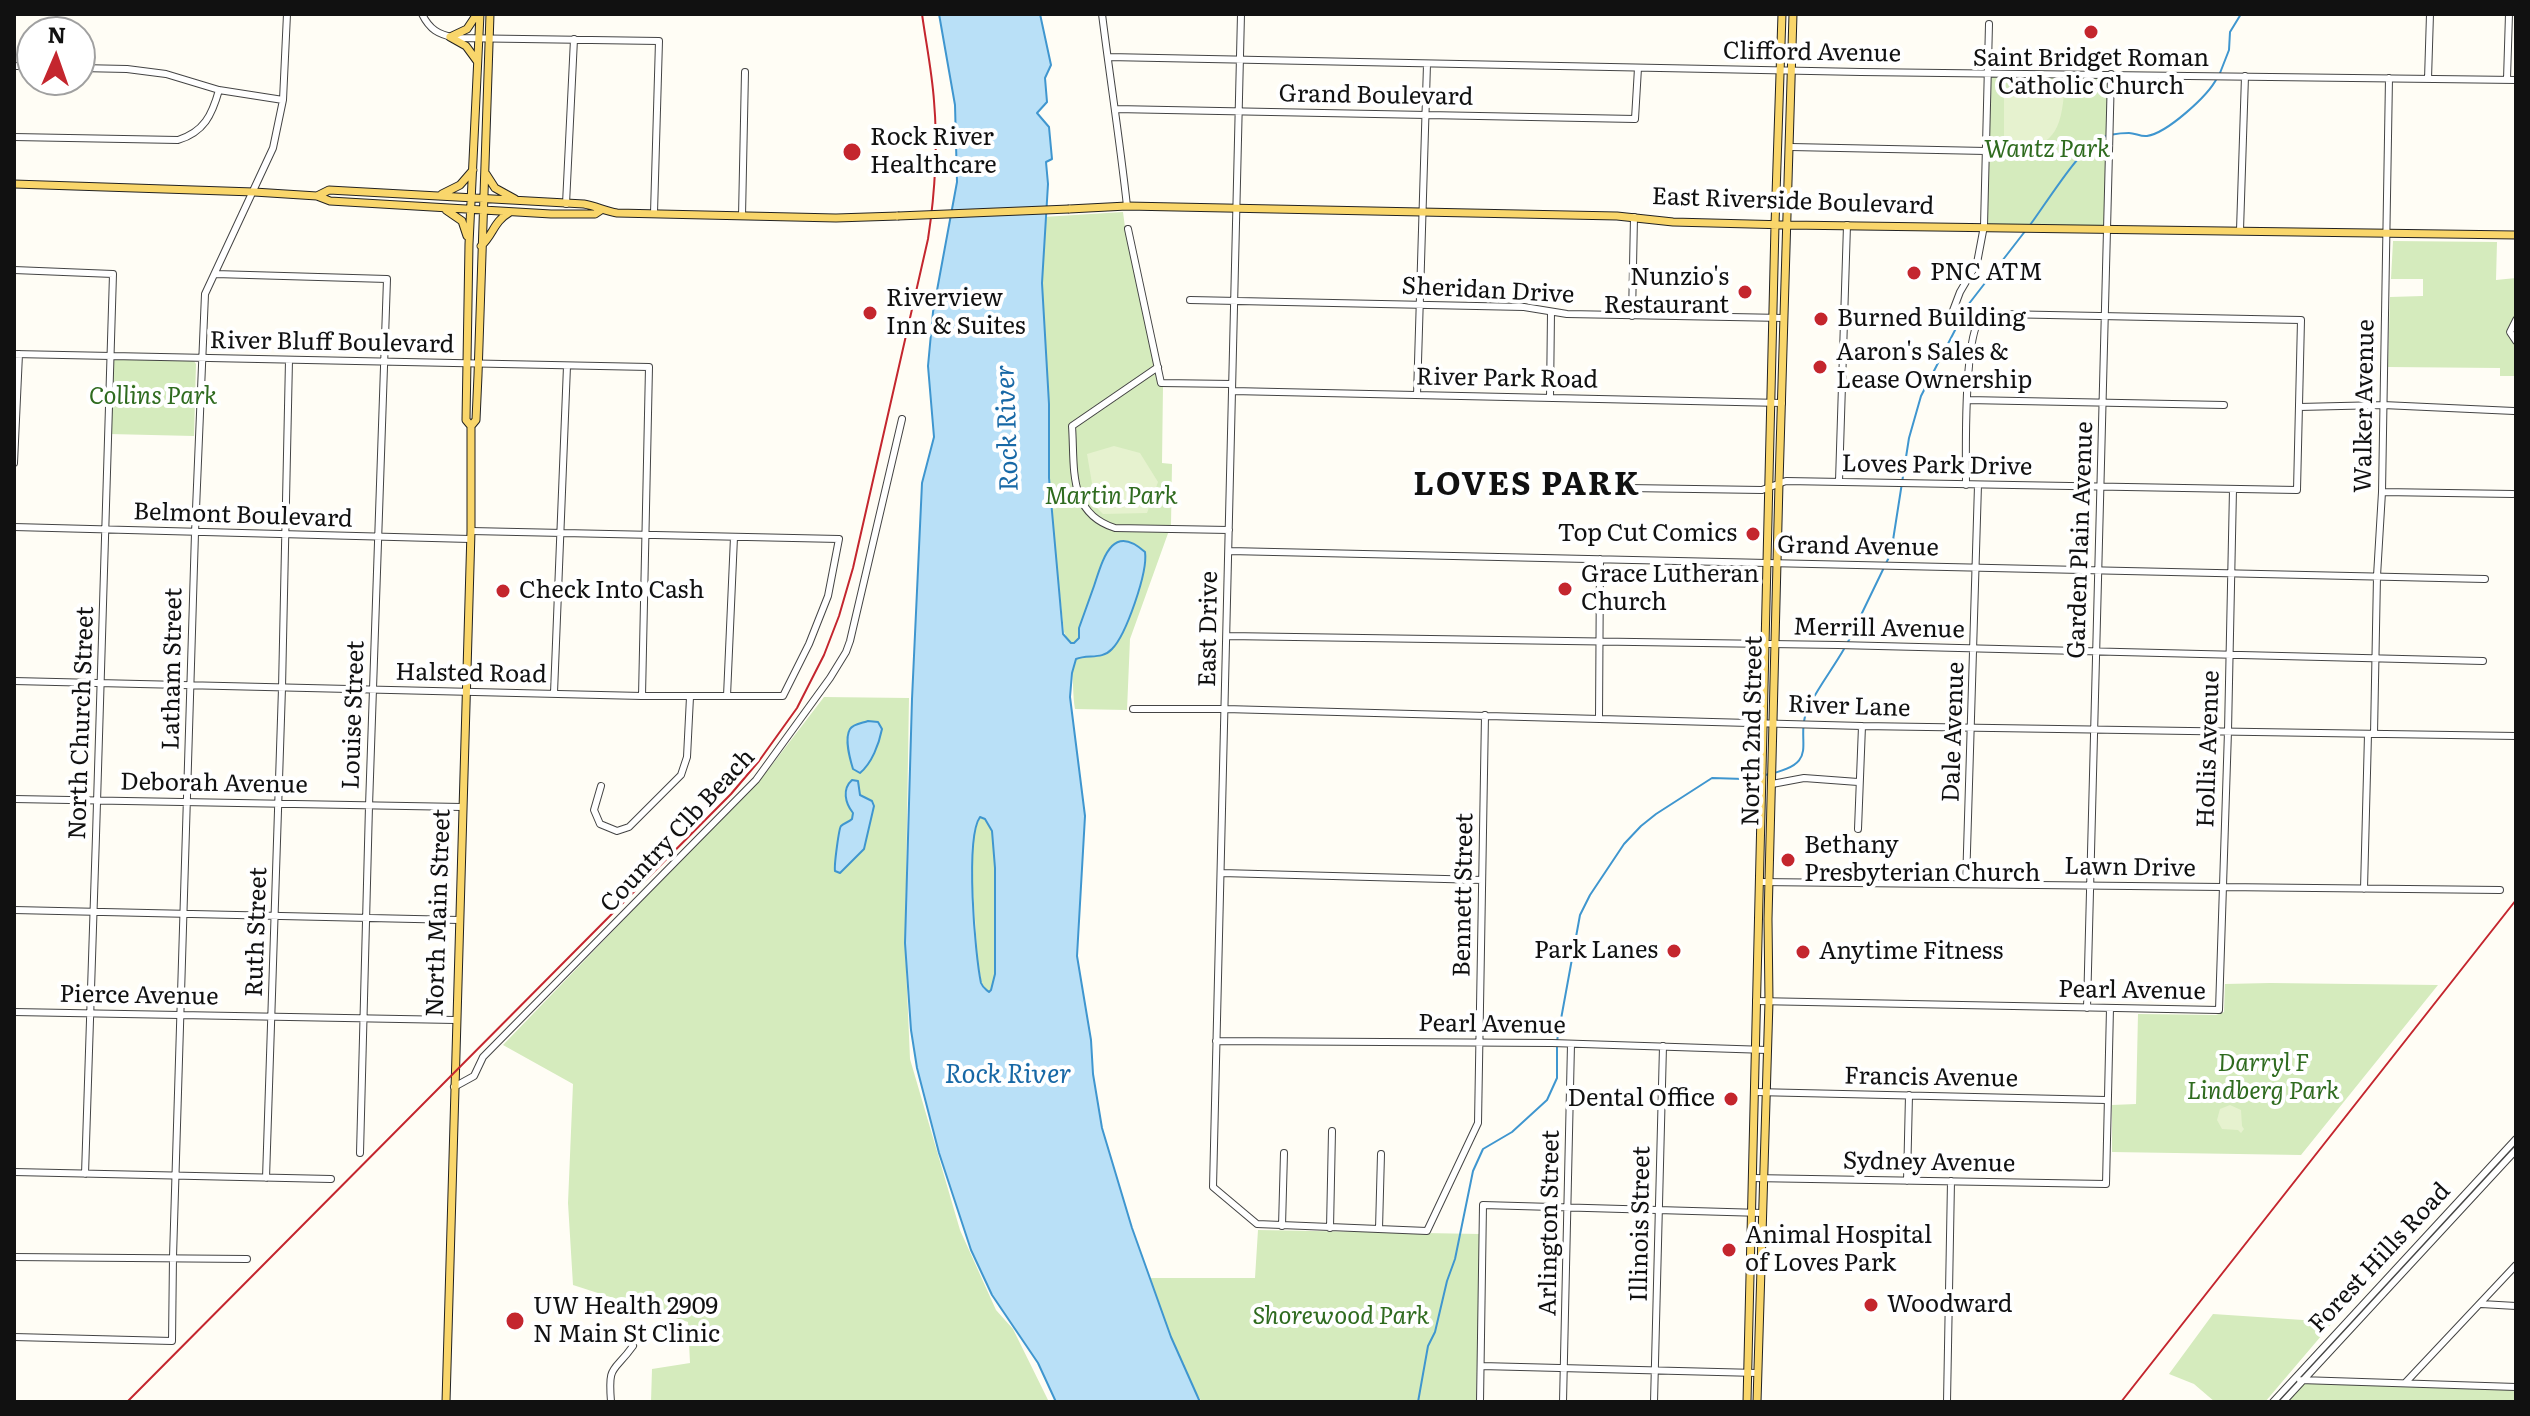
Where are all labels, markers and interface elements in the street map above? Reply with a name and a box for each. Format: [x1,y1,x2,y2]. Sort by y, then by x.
north arrow [16,16,96,96]
text: N [47,17,67,50]
marker: Saint Bridget Roman Catholic Church [2082,23,2100,41]
street label: Clifford Avenue [1723,37,1901,69]
place label: Saint Bridget Roman Catholic Church [1973,45,2209,101]
street label: Grand Boulevard [1278,80,1474,112]
place label: Rock River Healthcare [870,124,997,180]
park label: Wantz Park [1984,136,2110,164]
marker: Rock River Healthcare [841,141,863,163]
street label: East Riverside Boulevard [1651,183,1935,221]
place label: PNC ATM [1930,259,2042,287]
place label: Nunzio's Restaurant [1604,264,1729,320]
marker: PNC ATM [1905,264,1923,282]
street label: Sheridan Drive [1401,272,1575,310]
marker: Nunzio's Restaurant [1736,283,1754,301]
place label: Riverview Inn & Suites [886,285,1026,341]
marker: Riverview Inn & Suites [861,304,879,322]
place label: Burned Building [1837,305,2026,333]
marker: Burned Building [1812,310,1830,328]
street label: Walker Avenue [2349,319,2381,493]
street label: River Bluff Boulevard [209,326,455,360]
place label: Aaron's Sales & Lease Ownership [1836,339,2032,395]
marker: Aaron's Sales & Lease Ownership [1811,358,1829,376]
street label: River Park Road [1416,363,1598,395]
water label: Rock River [990,364,1026,492]
park label: Collins Park [89,383,217,411]
street label: Garden Plain Avenue [2062,421,2100,659]
street label: Loves Park Drive [1841,450,2033,482]
district label: LOVES PARK [1413,467,1641,505]
park label: Martin Park [1044,483,1178,511]
street label: Belmont Boulevard [133,498,353,534]
place label: Top Cut Comics [1557,520,1737,548]
marker: Top Cut Comics [1744,525,1762,543]
street label: Grand Avenue [1777,531,1939,563]
place label: Grace Lutheran Church [1581,561,1759,617]
street label: East Drive [1194,571,1224,687]
place label: Check Into Cash [519,577,704,605]
marker: Grace Lutheran Church [1556,580,1574,598]
marker: Check Into Cash [494,582,512,600]
street label: Latham Street [157,587,189,751]
street label: North Church Street [64,606,100,840]
street label: Merrill Avenue [1793,613,1965,645]
street label: North 2nd Street [1737,636,1769,826]
street label: Louise Street [337,640,371,790]
street label: Halsted Road [395,658,547,690]
street label: Dale Avenue [1937,661,1971,803]
street label: Hollis Avenue [2192,670,2226,828]
street label: River Lane [1787,690,1911,724]
street label: Country Clb Beach [595,743,761,919]
street label: Deborah Avenue [120,768,308,800]
street label: North Main Street [421,808,457,1018]
street label: Bennett Street [1448,813,1480,977]
place label: Bethany Presbyterian Church [1804,832,2040,888]
marker: Bethany Presbyterian Church [1779,851,1797,869]
street label: Lawn Drive [2064,852,2196,884]
street label: Ruth Street [240,867,274,997]
place label: Park Lanes [1534,937,1658,965]
place label: Anytime Fitness [1819,938,2003,966]
marker: Park Lanes [1665,942,1683,960]
marker: Anytime Fitness [1794,943,1812,961]
street label: Pearl Avenue [2058,975,2206,1007]
street label: Pierce Avenue [59,980,219,1012]
street label: Pearl Avenue [1418,1009,1566,1041]
park label: Darryl F Lindberg Park [2187,1050,2339,1106]
water label: Rock River [944,1059,1072,1091]
street label: Francis Avenue [1844,1062,2018,1094]
place label: Dental Office [1568,1085,1715,1113]
marker: Dental Office [1722,1090,1740,1108]
street label: Arlington Street [1534,1130,1566,1316]
street label: Illinois Street [1625,1146,1657,1302]
street label: Sydney Avenue [1843,1147,2015,1179]
street label: Forest Hills Road [2303,1177,2457,1339]
place label: Animal Hospital of Loves Park [1745,1222,1932,1278]
marker: Animal Hospital of Loves Park [1720,1241,1738,1259]
place label: Woodward [1887,1291,2012,1319]
place label: UW Health 2909 N Main St Clinic [533,1293,720,1349]
marker: Woodward [1862,1296,1880,1314]
park label: Shorewood Park [1253,1303,1429,1331]
marker: UW Health 2909 N Main St Clinic [504,1310,526,1332]

